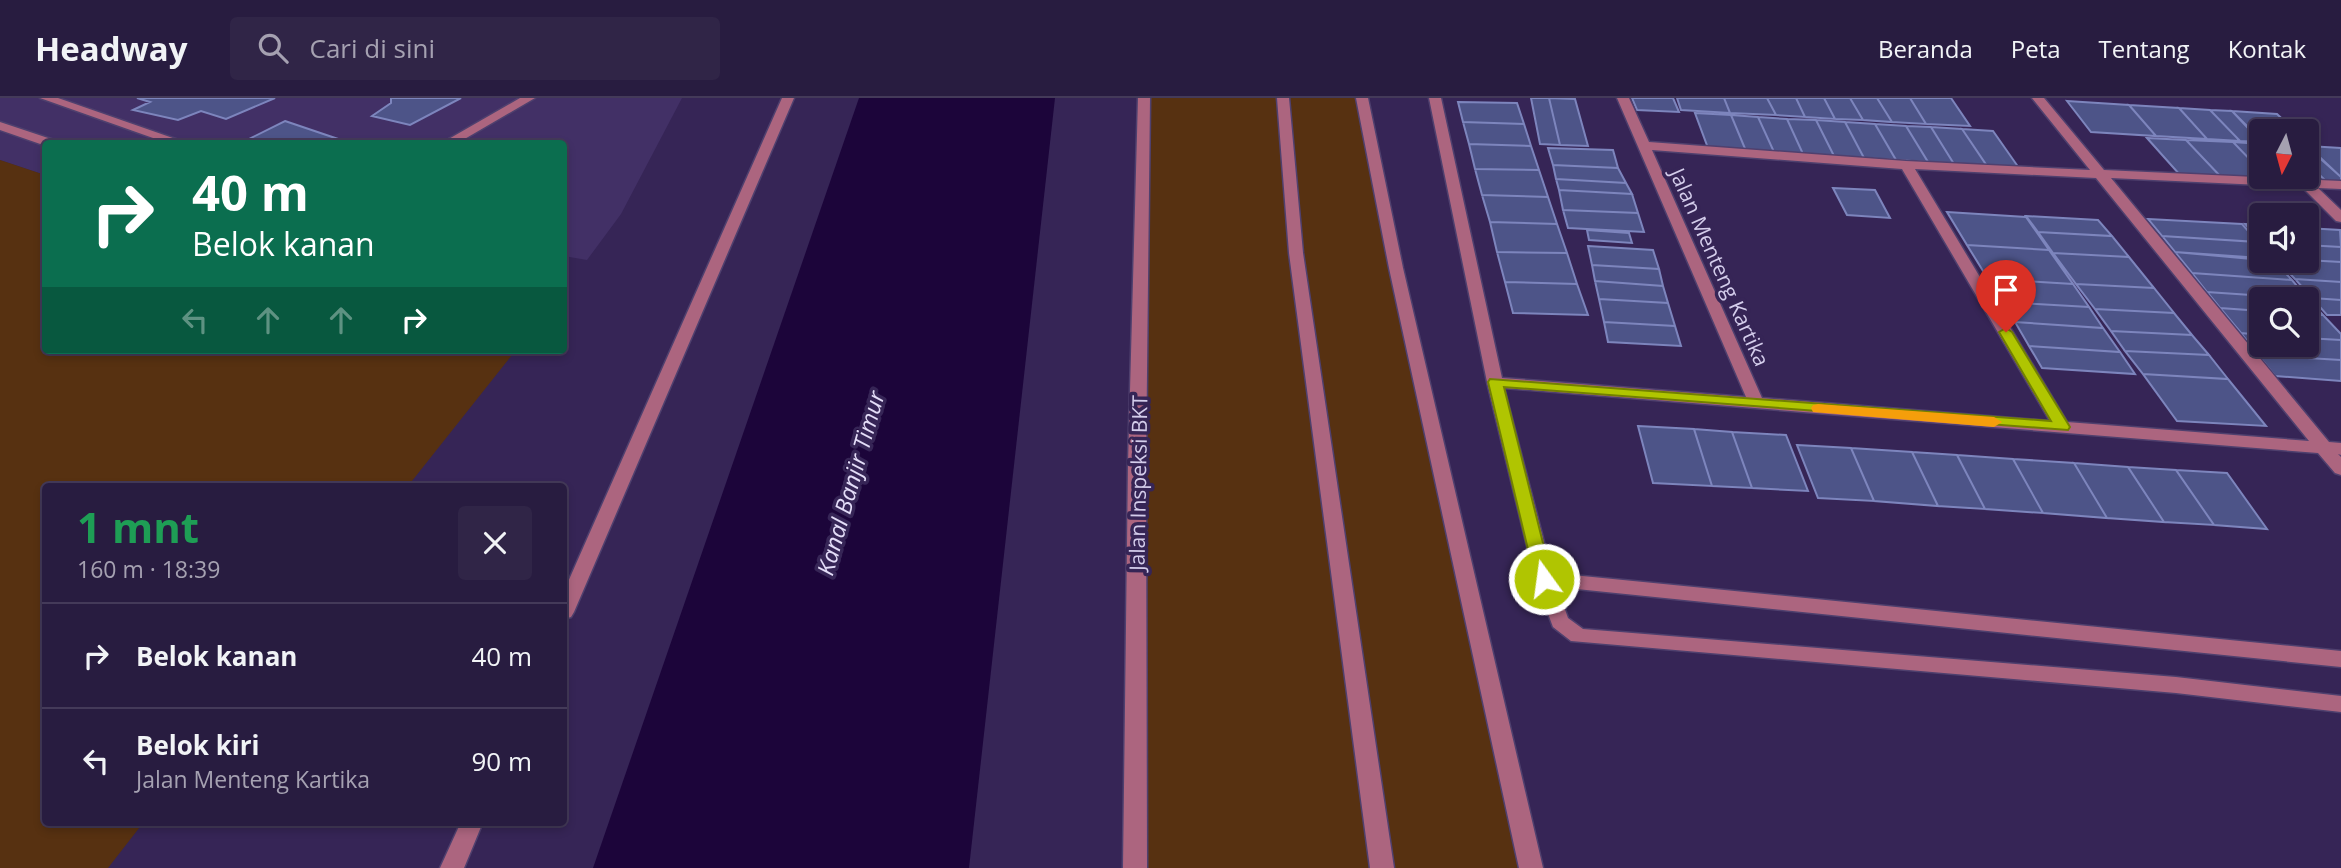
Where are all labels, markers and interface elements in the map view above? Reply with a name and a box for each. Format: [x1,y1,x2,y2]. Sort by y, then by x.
search box [230,17,720,80]
text: Headway [35,26,188,71]
icon: search [254,29,292,67]
text: Cari di sini [310,30,435,66]
text: Beranda [1878,32,1973,65]
text: Peta [2011,32,2061,65]
text: Tentang [2099,32,2190,65]
text: Kontak [2228,32,2306,65]
north arrow [2249,119,2319,189]
map controls [2249,119,2319,357]
text: 40 m [192,159,309,225]
street label: Jalan Menteng Kartika [1663,162,1776,370]
icon: right [77,168,168,259]
button: sound [2249,203,2319,273]
text: Belok kanan [192,222,375,265]
pin [1976,260,2036,332]
icon: arrive [1987,271,2025,309]
button: search [2249,287,2319,357]
icon: left [176,301,214,339]
icon: ahead [249,301,287,339]
icon: ahead [322,301,360,339]
icon: right [395,301,433,339]
water label: Kanal Banjir Timur [808,386,892,579]
street label: Jalan Inspeksi BKT [1122,394,1154,573]
text: 1 mnt [77,498,199,555]
button: close [458,506,532,580]
position arrow [1507,542,1581,616]
text: 160 m · 18:39 [77,553,220,585]
icon: right [77,637,115,675]
text: Belok kanan [136,638,297,674]
text: 40 m [471,638,532,674]
text: Belok kiri [136,727,260,763]
icon: left [77,742,115,780]
text: 90 m [471,743,532,779]
text: Jalan Menteng Kartika [136,763,370,795]

